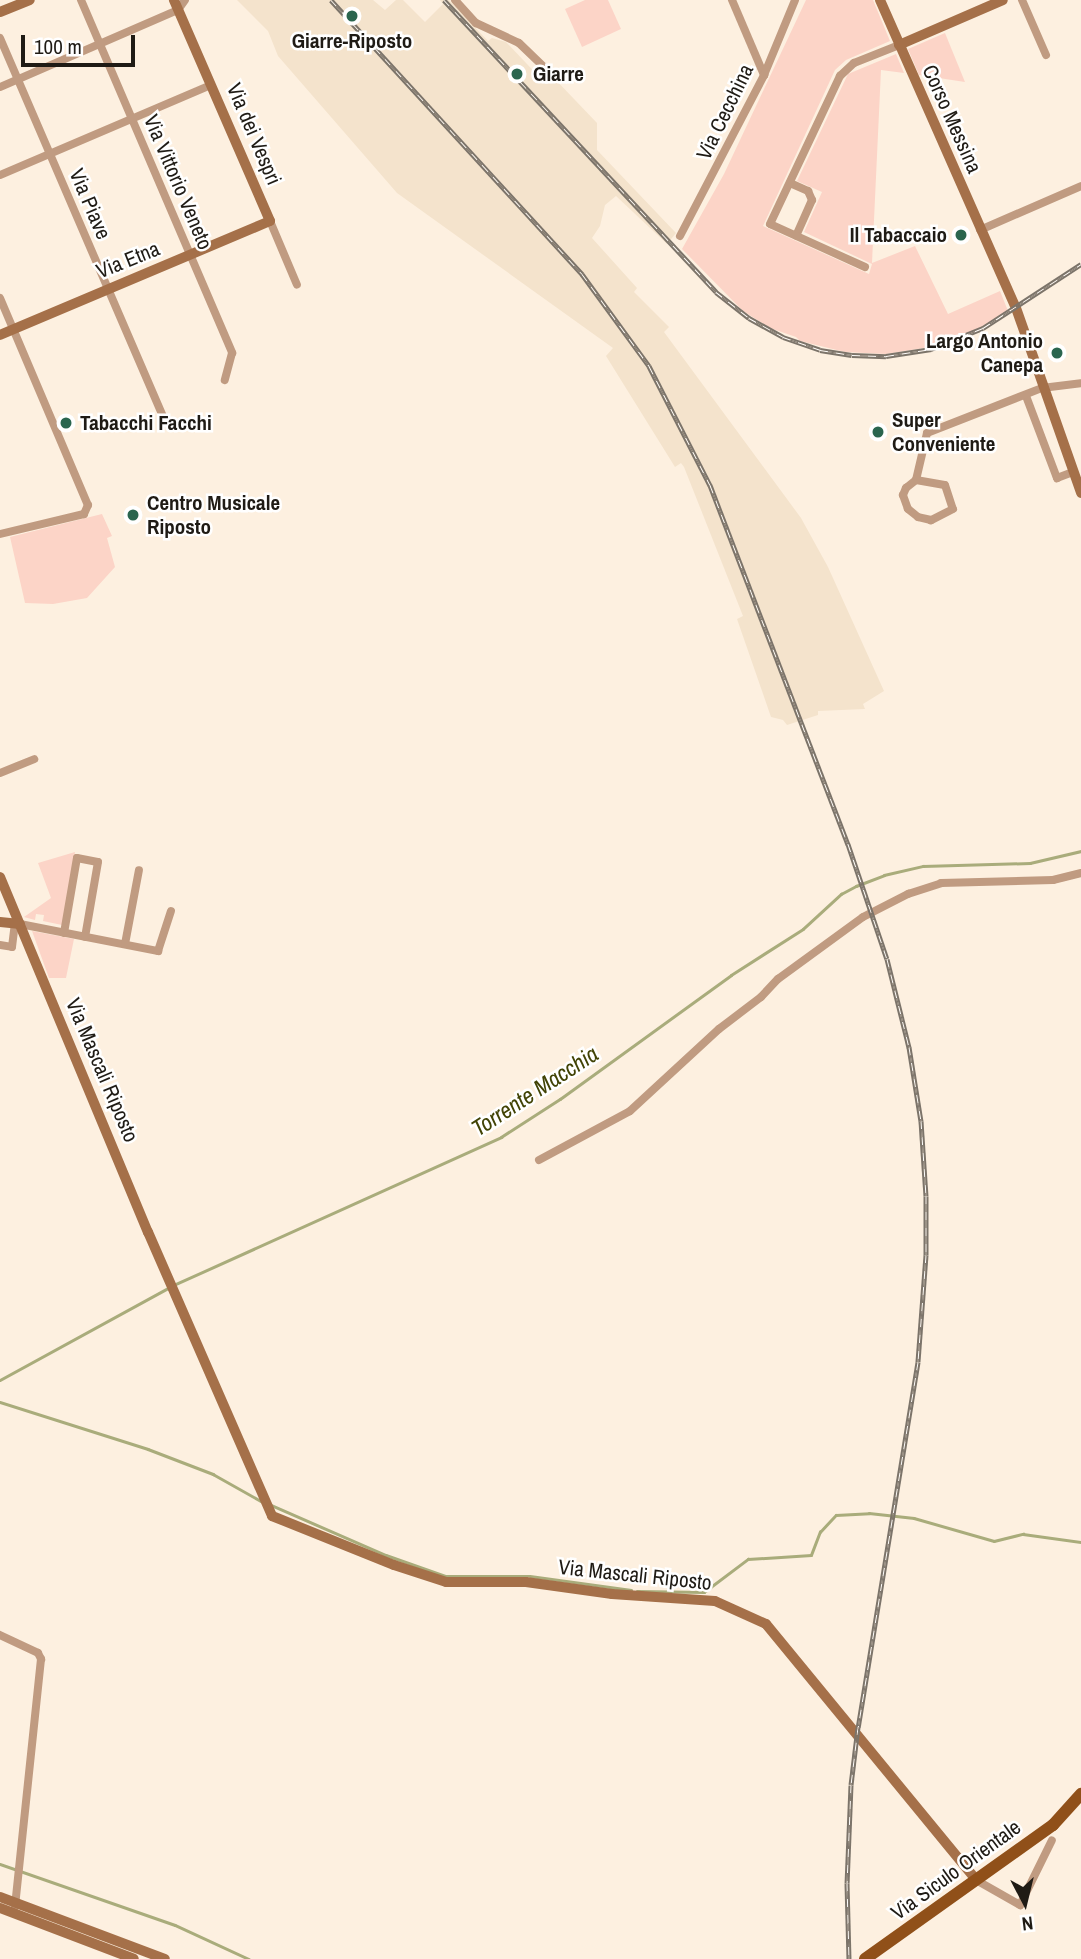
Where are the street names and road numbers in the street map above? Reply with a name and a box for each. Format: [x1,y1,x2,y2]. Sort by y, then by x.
street label: Via Cecchina [691,60,759,164]
street label: Corso Messina [917,61,987,177]
street label: Via dei Vespri [221,79,287,189]
street label: Via Vittorio Veneto [138,111,218,253]
street label: Via Piave [64,165,116,243]
street label: Via Etna [93,236,163,284]
street label: Via Mascali Riposto [60,994,144,1146]
street label: Via Mascali Riposto [557,1554,713,1596]
street label: Via Siculo Orientale [886,1815,1026,1925]

